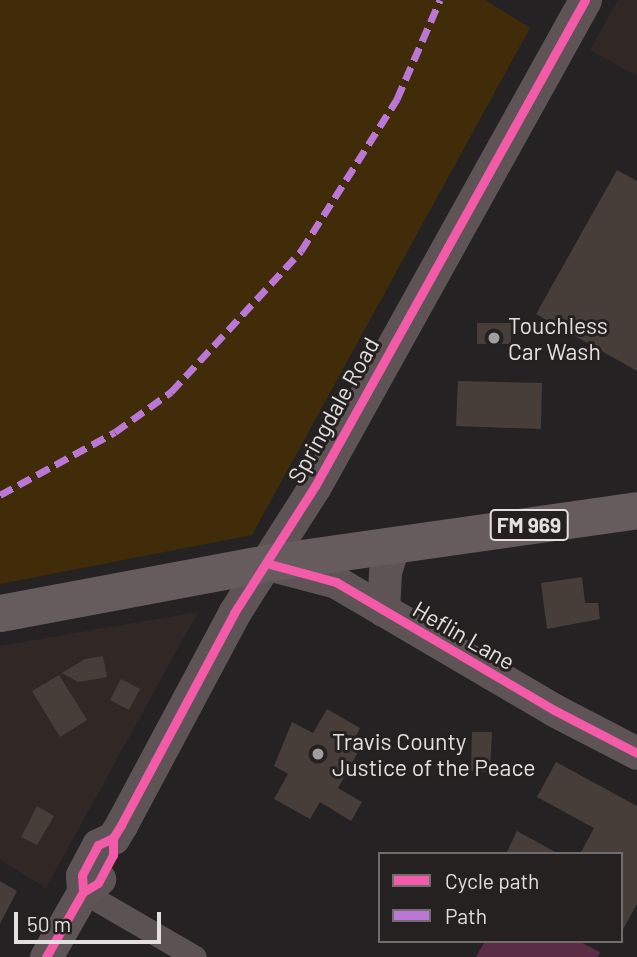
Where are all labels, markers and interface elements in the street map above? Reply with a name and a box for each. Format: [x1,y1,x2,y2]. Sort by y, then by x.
place label: Touchless Car Wash [508,311,608,365]
marker: Touchless Car Wash [486,330,502,346]
street label: Springdale Road [282,332,384,488]
road number: FM 969 [489,508,569,542]
street label: Heflin Lane [408,595,520,675]
place label: Travis County Justice of the Peace [332,727,536,781]
marker: Travis County Justice of the Peace [310,746,326,762]
legend [378,852,623,943]
text: Cycle path [445,868,539,893]
scale bar [18,898,164,942]
text: Path [445,903,487,928]
text: 50 m [27,911,71,936]

